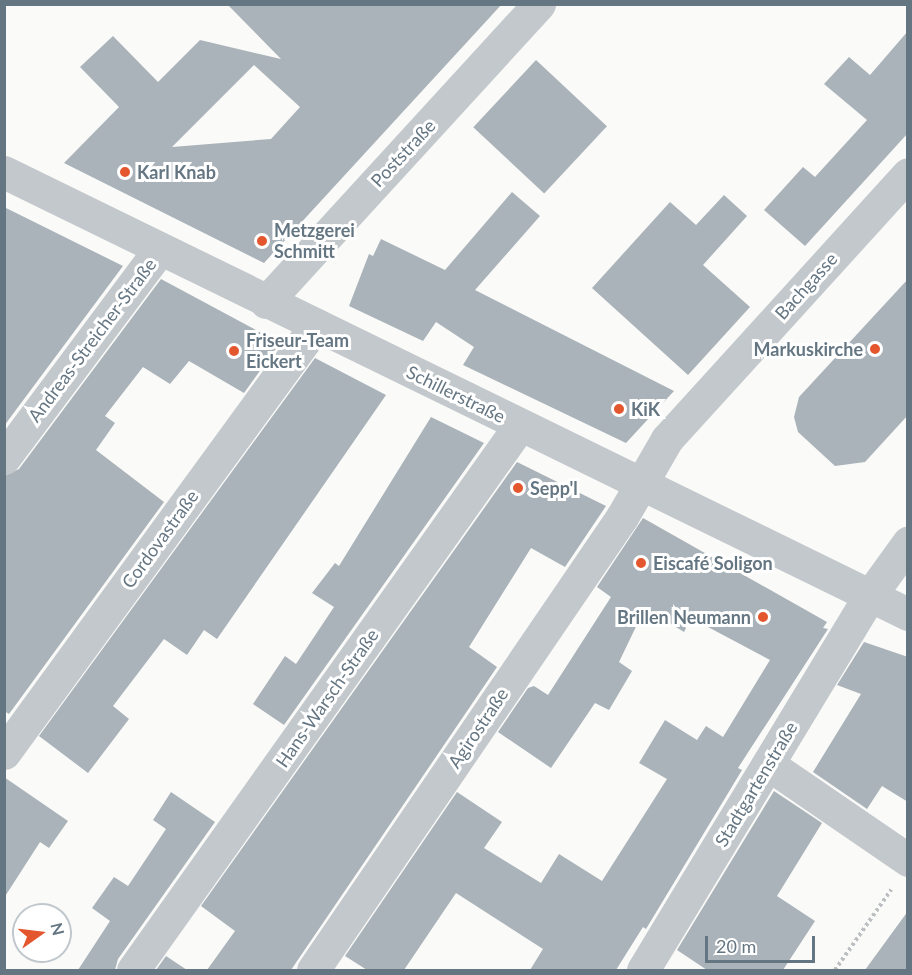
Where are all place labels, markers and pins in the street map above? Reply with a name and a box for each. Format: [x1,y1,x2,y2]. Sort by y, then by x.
place label: Karl Knab [137,161,216,183]
marker: Karl Knab [118,165,132,179]
place label: Metzgerei Schmitt [274,220,355,262]
marker: Metzgerei Schmitt [255,234,269,248]
place label: Friseur-Team Eickert [246,330,349,372]
place label: Markuskirche [754,338,863,360]
marker: Markuskirche [868,342,882,356]
marker: Friseur-Team Eickert [227,344,241,358]
place label: KiK [631,398,660,420]
marker: KiK [612,402,626,416]
place label: Sepp'l [530,477,578,499]
marker: Sepp'l [511,481,525,495]
place label: Eiscafé Soligon [653,552,773,574]
marker: Eiscafé Soligon [634,556,648,570]
place label: Brillen Neumann [617,606,751,628]
marker: Brillen Neumann [756,610,770,624]

